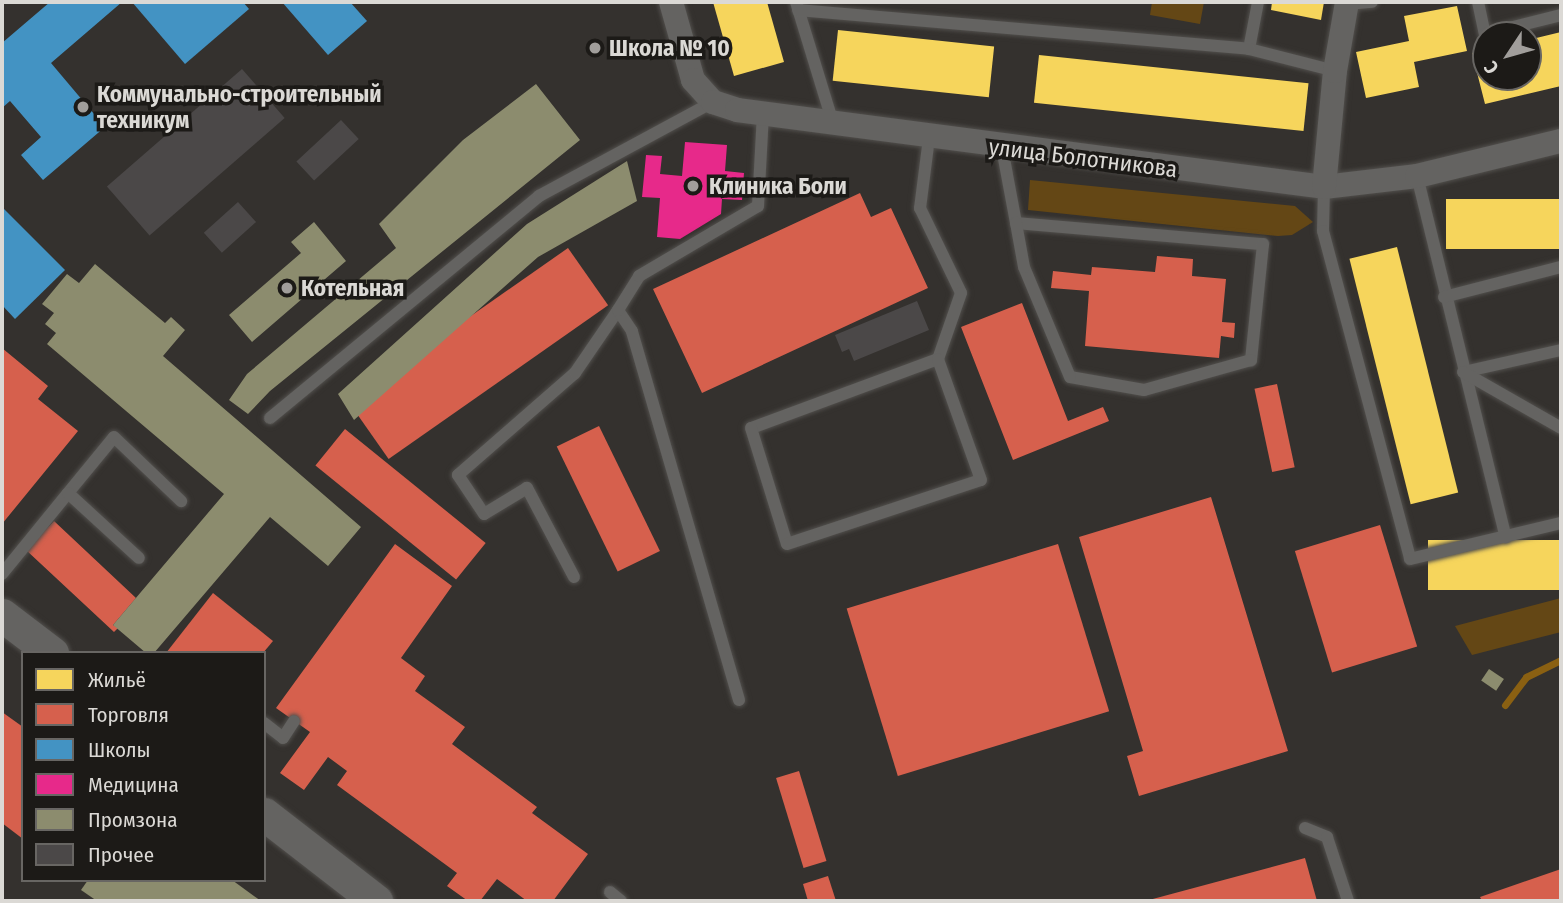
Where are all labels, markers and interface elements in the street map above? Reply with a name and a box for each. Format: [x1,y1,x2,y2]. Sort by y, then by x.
north arrow [1472,21,1542,91]
place label: Школа № 10 [609,34,730,62]
marker: Школа № 10 [587,40,603,56]
text: С [1479,57,1503,78]
place label: Коммунально-строительный техникум [97,80,382,134]
marker: Коммунально-строительный техникум [75,99,91,115]
street label: улица Болотникова [987,133,1179,183]
place label: Клиника Боли [709,172,847,200]
marker: Клиника Боли [683,176,703,196]
place label: Котельная [301,274,404,302]
marker: Котельная [279,280,295,296]
legend [21,651,266,882]
text: Жильё [88,667,146,693]
text: Торговля [88,702,169,728]
text: Школы [88,737,151,763]
text: Медицина [88,772,179,798]
text: Промзона [88,807,177,833]
text: Прочее [88,842,154,868]

